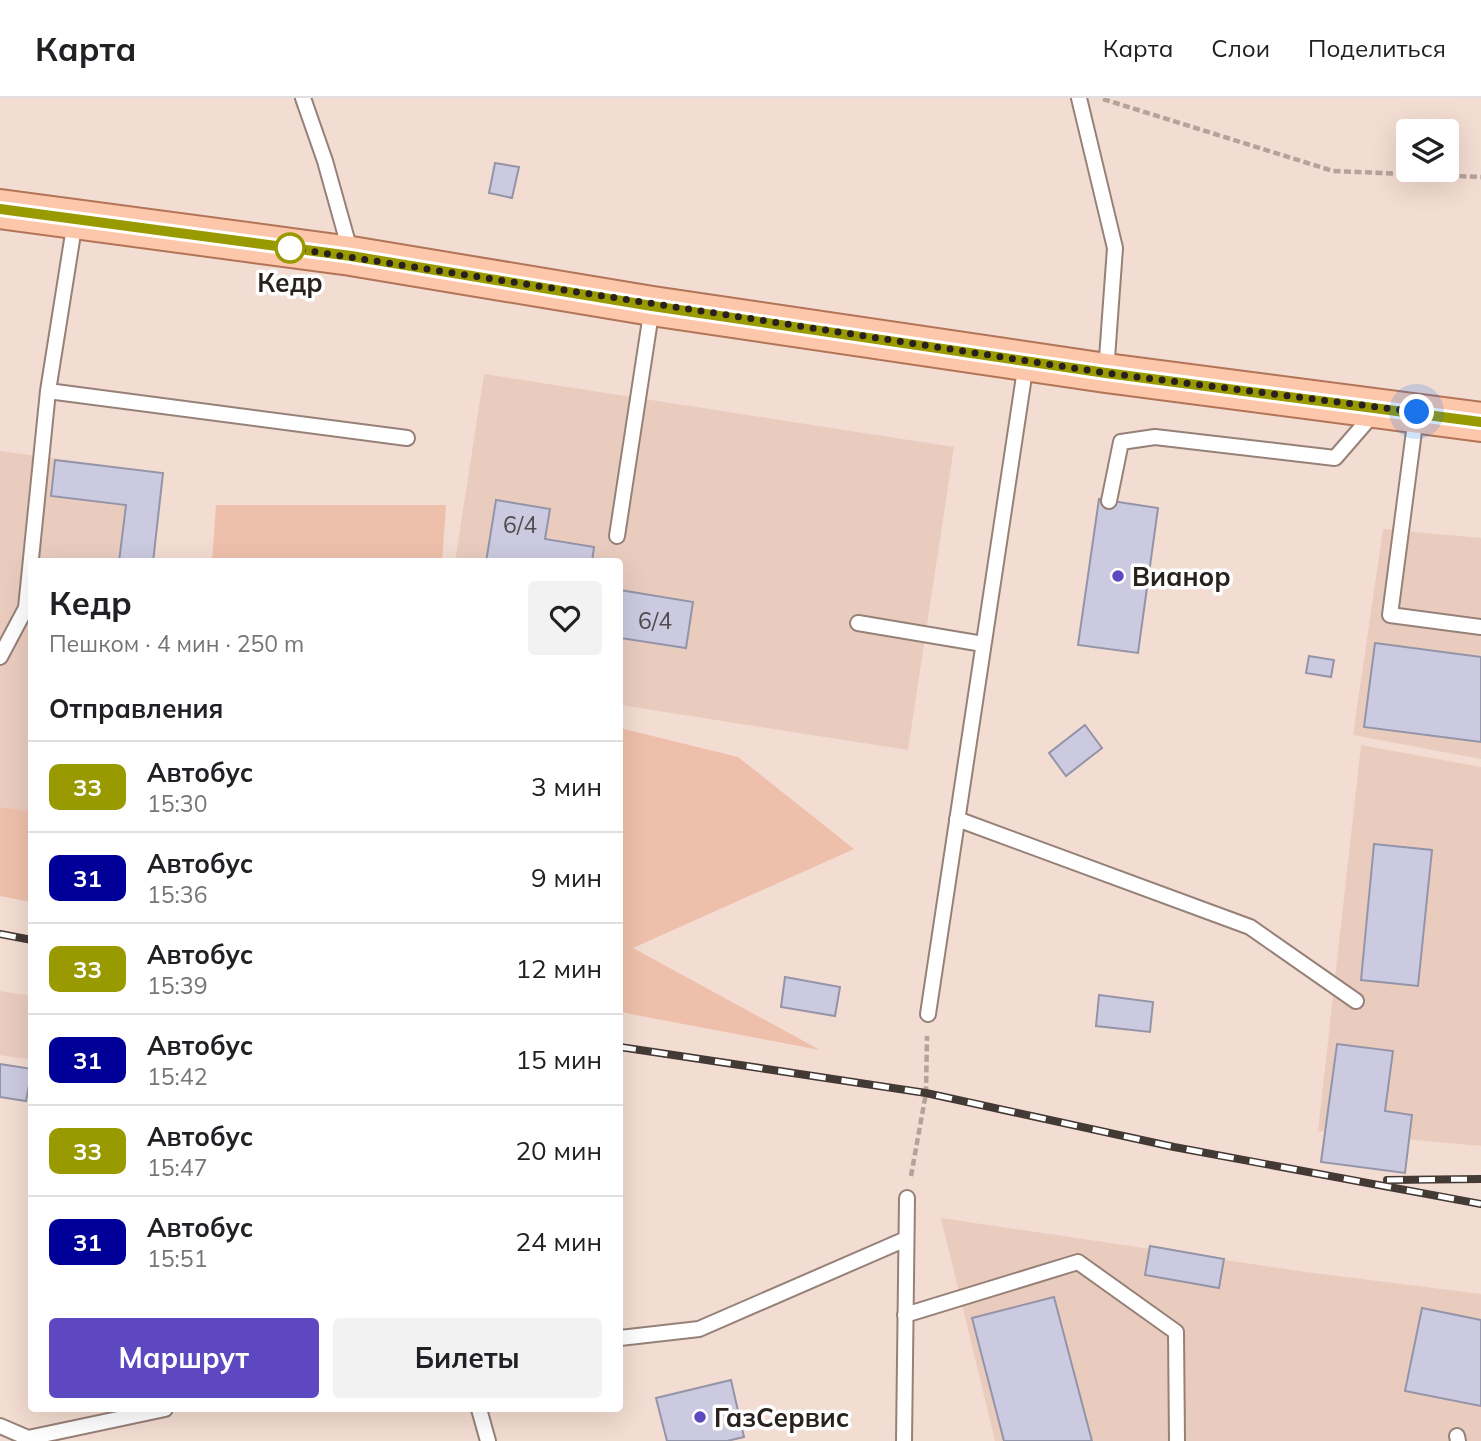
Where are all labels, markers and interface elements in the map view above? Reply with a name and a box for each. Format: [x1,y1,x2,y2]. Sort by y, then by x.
text: Карта [35,28,137,69]
text: Карта [1103,33,1173,63]
text: Слои [1211,33,1270,63]
text: Поделиться [1308,33,1446,63]
map controls [1396,119,1459,182]
button: layers [1396,119,1459,182]
marker: Кедр [275,233,305,263]
place label: Кедр [257,266,323,299]
your location [1399,394,1434,429]
house number: 6/4 [503,510,537,539]
place label: Вианор [1132,560,1231,593]
marker: Вианор [1110,568,1126,584]
button: heart [528,581,602,655]
text: Кедр [49,582,132,623]
house number: 6/4 [638,606,672,635]
text: Пешком · 4 мин · 250 m [49,629,304,658]
text: Отправления [49,692,223,725]
text: Автобус [147,756,253,789]
text: 3 мин [531,770,602,803]
text: 33 [73,772,102,802]
text: 15:30 [147,789,207,818]
text: Автобус [147,847,253,880]
text: 9 мин [531,861,602,894]
text: 31 [73,863,102,893]
text: 15:36 [147,880,207,909]
text: Автобус [147,938,253,971]
text: 12 мин [515,952,602,985]
text: 33 [73,954,102,984]
text: 15:39 [147,971,207,1000]
text: Автобус [147,1029,253,1062]
text: 15 мин [515,1043,602,1076]
text: 31 [73,1045,102,1075]
text: 15:42 [147,1062,207,1091]
text: Автобус [147,1120,253,1153]
text: 20 мин [515,1134,602,1167]
text: 33 [73,1136,102,1166]
text: 15:47 [147,1153,207,1182]
text: Автобус [147,1211,253,1244]
text: 24 мин [515,1225,602,1258]
text: 31 [73,1227,102,1257]
text: 15:51 [147,1244,207,1273]
button: Маршрут [49,1318,319,1398]
button: Билеты [333,1318,602,1398]
place label: ГазСервис [714,1401,849,1434]
marker: ГазСервис [692,1409,708,1425]

